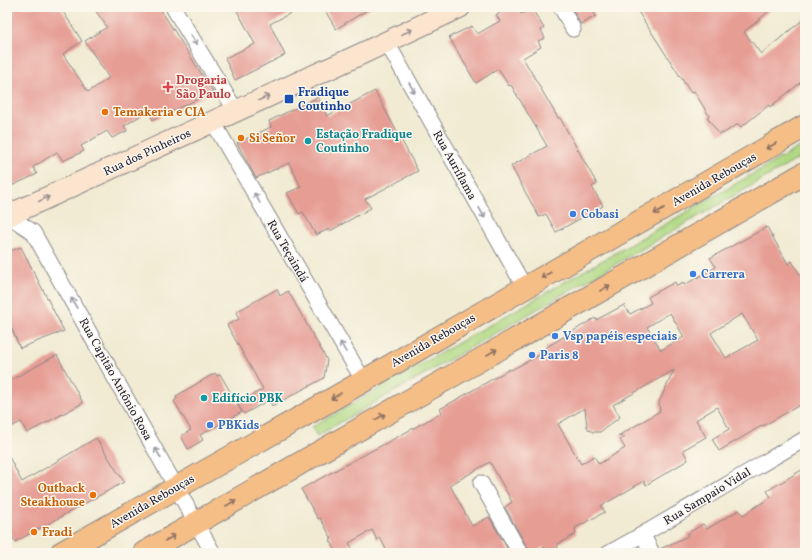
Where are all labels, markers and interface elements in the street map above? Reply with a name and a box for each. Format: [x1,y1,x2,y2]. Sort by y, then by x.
one-way arrow [401,28,413,35]
one-way arrow [190,34,198,45]
place label: Drogaria São Paulo [176,73,231,103]
one-way arrow [409,81,417,93]
marker: Drogaria São Paulo [163,82,173,92]
place label: Fradique Coutinho [298,85,351,115]
marker: Fradique Coutinho [283,93,295,105]
one-way arrow [257,94,269,101]
place label: Temakeria e CIA [113,105,206,121]
marker: Temakeria e CIA [100,107,110,117]
street label: Rua dos Pinheiros [101,126,194,180]
place label: Estação Fradique Coutinho [316,127,412,157]
street label: Rua Auriflama [428,128,480,203]
place label: Si Señor [249,131,296,147]
marker: Si Señor [236,133,246,143]
marker: Estação Fradique Coutinho [303,136,313,146]
one-way arrow [765,142,777,150]
street label: Avenida Rebouças [669,149,760,211]
one-way arrow [252,192,260,204]
one-way arrow [38,195,50,202]
one-way arrow [479,207,487,219]
place label: Cobasi [581,207,619,223]
one-way arrow [653,207,665,215]
marker: Cobasi [568,209,578,219]
street label: Rua Teçaindá [263,217,312,286]
place label: Carrera [701,267,746,283]
marker: Carrera [688,269,698,279]
one-way arrow [540,272,552,280]
one-way arrow [599,283,611,291]
one-way arrow [69,297,77,309]
street label: Avenida Rebouças [388,310,479,372]
street label: Rua Capitão Antônio Rosa [75,315,156,444]
place label: Vsp papéis especiais [563,329,678,345]
marker: Vsp papéis especiais [550,331,560,341]
one-way arrow [339,341,347,353]
one-way arrow [486,348,498,356]
place label: Paris 8 [540,348,579,364]
marker: Paris 8 [527,350,537,360]
place label: Edifício PBK [212,391,283,407]
marker: Edifício PBK [199,393,209,403]
one-way arrow [330,393,342,401]
one-way arrow [373,413,385,421]
place label: PBKids [218,418,260,434]
marker: PBKids [205,420,215,430]
one-way arrow [153,448,161,460]
street label: Rua Sampaio Vidal [661,464,754,529]
street label: Avenida Rebouças [107,471,198,533]
place label: Outback Steakhouse [20,481,86,511]
marker: Outback Steakhouse [88,490,98,500]
one-way arrow [225,499,237,507]
place label: Fradi [42,525,72,541]
marker: Fradi [29,527,39,537]
one-way arrow [164,533,176,541]

